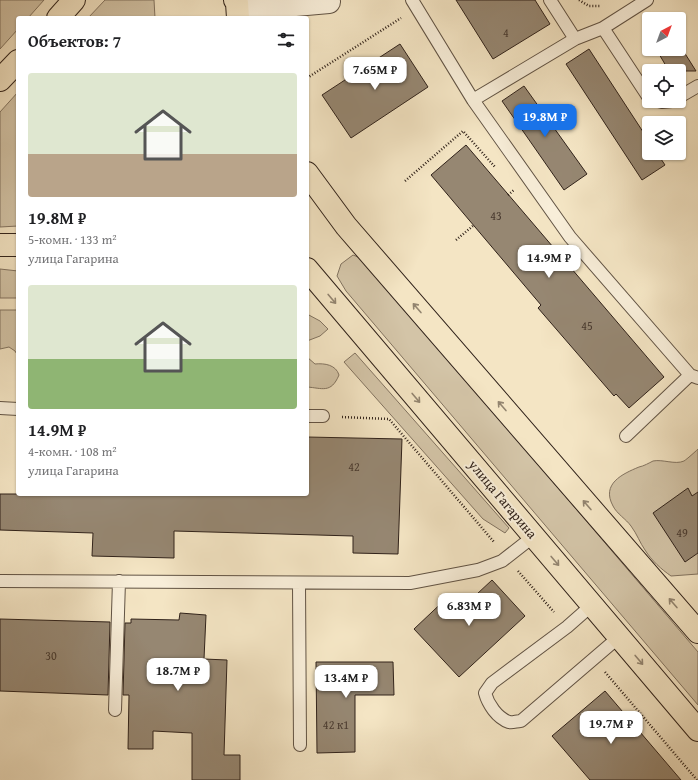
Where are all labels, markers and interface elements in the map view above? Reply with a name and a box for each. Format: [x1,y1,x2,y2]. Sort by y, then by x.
north arrow [642,12,686,56]
map controls [642,12,686,160]
house number: 4 [503,24,509,41]
text: Объектов: 7 [28,28,121,53]
icon: filters [275,29,297,51]
pin: 7.65M ₽ [338,57,412,91]
text: 7.65M ₽ [353,60,397,79]
button: locate [642,64,686,108]
icon: home [127,99,199,171]
pin: 19.8M ₽ [508,104,582,138]
text: 19.8M ₽ [523,107,567,126]
button: layers [642,116,686,160]
text: 19.8M ₽ [28,205,86,230]
house number: 43 [490,207,502,224]
text: 5-комн. · 133 m² [28,230,117,249]
pin: 14.9M ₽ [512,245,586,279]
text: 14.9M ₽ [527,248,571,267]
text: улица Гагарина [28,249,119,268]
one-way arrow [328,293,337,304]
one-way arrow [413,303,422,313]
icon: home [127,311,199,383]
house number: 45 [581,317,593,334]
one-way arrow [412,393,421,403]
one-way arrow [498,401,507,412]
text: 14.9M ₽ [28,417,86,442]
text: 4-комн. · 108 m² [28,442,117,461]
street label: улица Гагарина [463,454,542,543]
house number: 42 [348,458,360,475]
text: улица Гагарина [28,461,119,480]
one-way arrow [583,499,592,510]
house number: 49 [676,524,688,541]
one-way arrow [550,556,559,566]
pin: 6.83M ₽ [432,593,506,627]
text: 6.83M ₽ [447,596,491,615]
one-way arrow [668,597,677,608]
house number: 30 [45,647,57,664]
one-way arrow [634,655,643,666]
pin: 18.7M ₽ [141,658,215,692]
text: 18.7M ₽ [156,661,200,680]
pin: 13.4M ₽ [309,665,383,699]
text: 13.4M ₽ [324,668,368,687]
pin: 19.7M ₽ [574,711,648,745]
text: 19.7M ₽ [589,714,633,733]
house number: 42 к1 [323,716,349,733]

